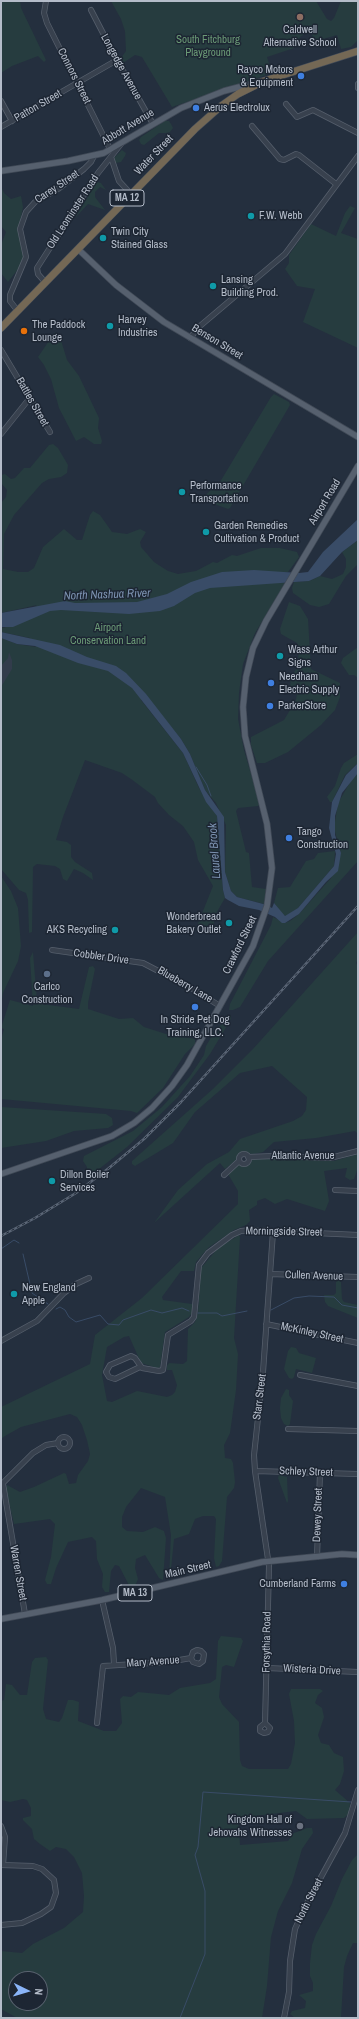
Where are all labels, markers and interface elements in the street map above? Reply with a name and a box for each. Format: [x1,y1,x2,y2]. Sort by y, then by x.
marker: Caldwell Alternative School [295,12,305,22]
place label: Caldwell Alternative School [263,23,337,49]
street label: Longedge Avenue [98,32,144,102]
park label: South Fitchburg Playground [176,33,240,59]
street label: Connors Street [54,46,94,106]
place label: Rayco Motors & Equipment [237,63,293,89]
marker: Rayco Motors & Equipment [296,71,306,81]
street label: Patton Street [12,87,64,125]
place label: Aerus Electrolux [204,101,270,115]
marker: Aerus Electrolux [191,103,201,113]
street label: Abbott Avenue [99,106,157,148]
street label: Water Street [132,132,176,178]
street label: Carey Street [32,167,82,207]
street label: Old Leominster Road [44,172,102,252]
road number: MA 12 [110,190,144,206]
place label: F.W. Webb [259,209,302,223]
marker: F.W. Webb [246,211,256,221]
place label: Twin City Stained Glass [111,225,168,251]
marker: Twin City Stained Glass [98,233,108,243]
place label: Lansing Building Prod. [221,273,278,299]
marker: Lansing Building Prod. [208,281,218,291]
place label: Harvey Industries [118,313,158,339]
place label: The Paddock Lounge [32,318,85,344]
marker: Harvey Industries [105,321,115,331]
street label: Benson Street [189,322,245,362]
marker: The Paddock Lounge [19,326,29,336]
street label: Battles Street [13,375,51,429]
street label: Airport Road [306,477,344,527]
place label: Performance Transportation [190,479,248,505]
marker: Performance Transportation [177,487,187,497]
place label: Garden Remedies Cultivation & Product [214,519,299,545]
marker: Garden Remedies Cultivation & Product [201,527,211,537]
water label: North Nashua River [63,586,151,604]
park label: Airport Conservation Land [70,621,146,647]
place label: Wass Arthur Signs [288,643,337,669]
marker: Wass Arthur Signs [275,651,285,661]
place label: Needham Electric Supply [279,670,339,696]
marker: Needham Electric Supply [266,678,276,688]
place label: ParkerStore [278,699,326,713]
marker: ParkerStore [265,701,275,711]
water label: Laurel Brook [206,823,224,879]
place label: Tango Construction [297,825,348,851]
marker: Tango Construction [284,833,294,843]
place label: Wonderbread Bakery Outlet [166,910,221,936]
street label: Crawford Street [220,914,260,976]
marker: Wonderbread Bakery Outlet [224,918,234,928]
place label: AKS Recycling [47,923,107,937]
marker: AKS Recycling [110,925,120,935]
street label: Cobbler Drive [73,947,129,967]
street label: Blueberry Lane [155,964,215,1006]
marker: Carlco Construction [42,969,52,979]
place label: Carlco Construction [21,980,73,1006]
marker: In Stride Pet Dog Training, LLC. [190,1002,200,1012]
place label: In Stride Pet Dog Training, LLC. [160,1013,230,1039]
street label: Atlantic Avenue [271,1149,335,1163]
place label: Dillon Boiler Services [60,1168,109,1194]
marker: Dillon Boiler Services [47,1176,57,1186]
street label: Morningside Street [246,1225,322,1239]
street label: Cullen Avenue [285,1268,343,1284]
place label: New England Apple [22,1281,76,1307]
marker: New England Apple [9,1289,19,1299]
street label: McKinley Street [279,1320,345,1346]
street label: Starr Street [251,1373,269,1421]
street label: Schley Street [279,1464,333,1480]
street label: Dewey Street [310,1488,326,1542]
street label: Warren Street [7,1544,29,1602]
street label: Main Street [164,1558,212,1582]
place label: Cumberland Farms [259,1577,336,1591]
marker: Cumberland Farms [339,1579,349,1589]
road number: MA 13 [118,1585,152,1601]
street label: Forsythia Road [260,1611,274,1673]
street label: Mary Avenue [126,1654,180,1670]
street label: Wisteria Drive [283,1662,341,1678]
place label: Kingdom Hall of Jehovahs Witnesses [209,1813,292,1839]
marker: Kingdom Hall of Jehovahs Witnesses [295,1821,305,1831]
street label: North Street [292,1876,326,1926]
north arrow [8,1971,48,2011]
text: N [32,1988,46,1996]

